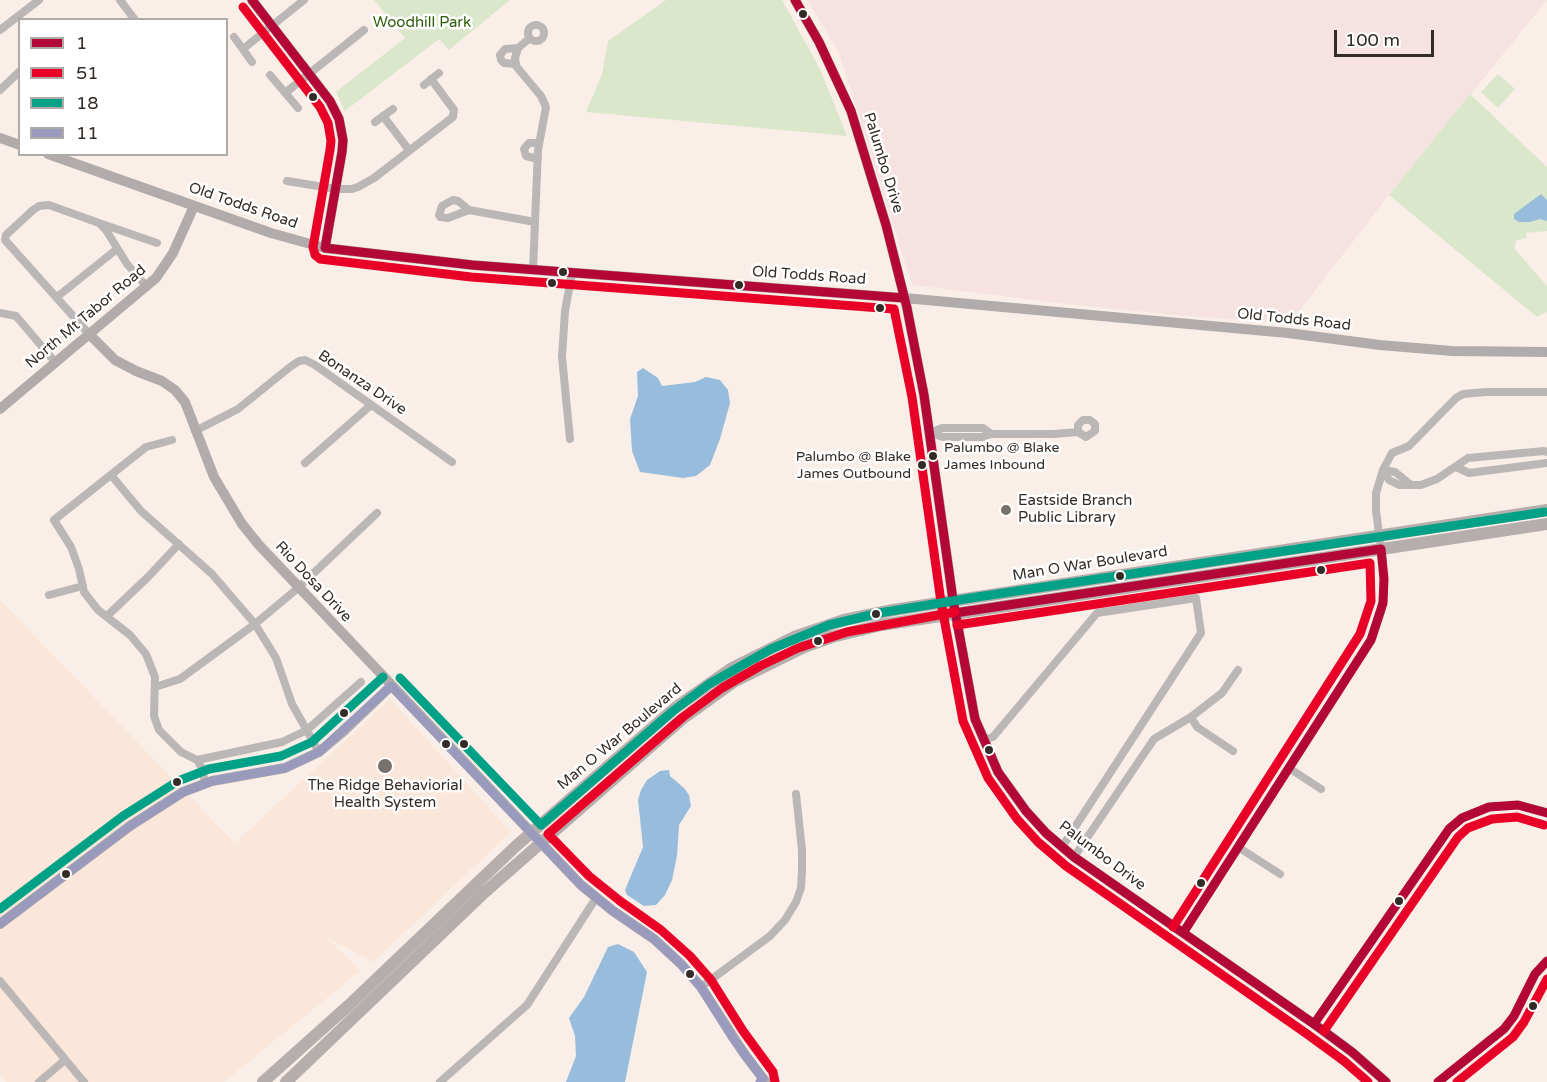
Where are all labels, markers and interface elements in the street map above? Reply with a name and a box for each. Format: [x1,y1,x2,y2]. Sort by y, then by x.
unlabelled marker [797,8,809,20]
park label: Woodhill Park [373,14,471,32]
legend [18,18,228,156]
scale bar [1337,18,1438,56]
text: 100 m [1345,29,1400,51]
text: 1 [76,32,87,54]
text: 51 [76,62,99,84]
unlabelled marker [307,91,319,103]
text: 18 [76,92,99,114]
street label: Palumbo Drive [859,111,907,215]
text: 11 [76,122,99,144]
street label: Old Todds Road [186,179,300,233]
street label: North Mt Tabor Road [22,261,150,373]
street label: Old Todds Road [751,263,867,289]
unlabelled marker [557,266,569,278]
unlabelled marker [546,277,558,289]
unlabelled marker [733,279,745,291]
unlabelled marker [874,302,886,314]
street label: Old Todds Road [1236,305,1352,335]
street label: Bonanza Drive [314,347,410,419]
place label: Palumbo @ Blake James Inbound [944,440,1059,472]
place label: Palumbo @ Blake James Outbound [796,449,911,482]
marker: Palumbo @ Blake James Inbound [927,450,939,462]
marker: Palumbo @ Blake James Outbound [916,459,928,471]
place label: Eastside Branch Public Library [1018,492,1132,527]
marker: Eastside Branch Public Library [999,503,1013,517]
street label: Rio Dosa Drive [271,538,355,626]
street label: Man O War Boulevard [1011,543,1169,585]
unlabelled marker [1315,564,1327,576]
unlabelled marker [1114,570,1126,582]
unlabelled marker [870,608,882,620]
unlabelled marker [812,635,824,647]
street label: Man O War Boulevard [554,680,686,794]
unlabelled marker [338,707,350,719]
unlabelled marker [440,738,452,750]
unlabelled marker [458,738,470,750]
unlabelled marker [983,744,995,756]
marker: The Ridge Behaviorial Health System [376,757,394,775]
unlabelled marker [171,776,183,788]
place label: The Ridge Behaviorial Health System [308,777,462,812]
street label: Palumbo Drive [1055,817,1149,895]
unlabelled marker [60,868,72,880]
unlabelled marker [1195,877,1207,889]
unlabelled marker [1393,895,1405,907]
unlabelled marker [684,968,696,980]
unlabelled marker [1527,1000,1539,1012]

